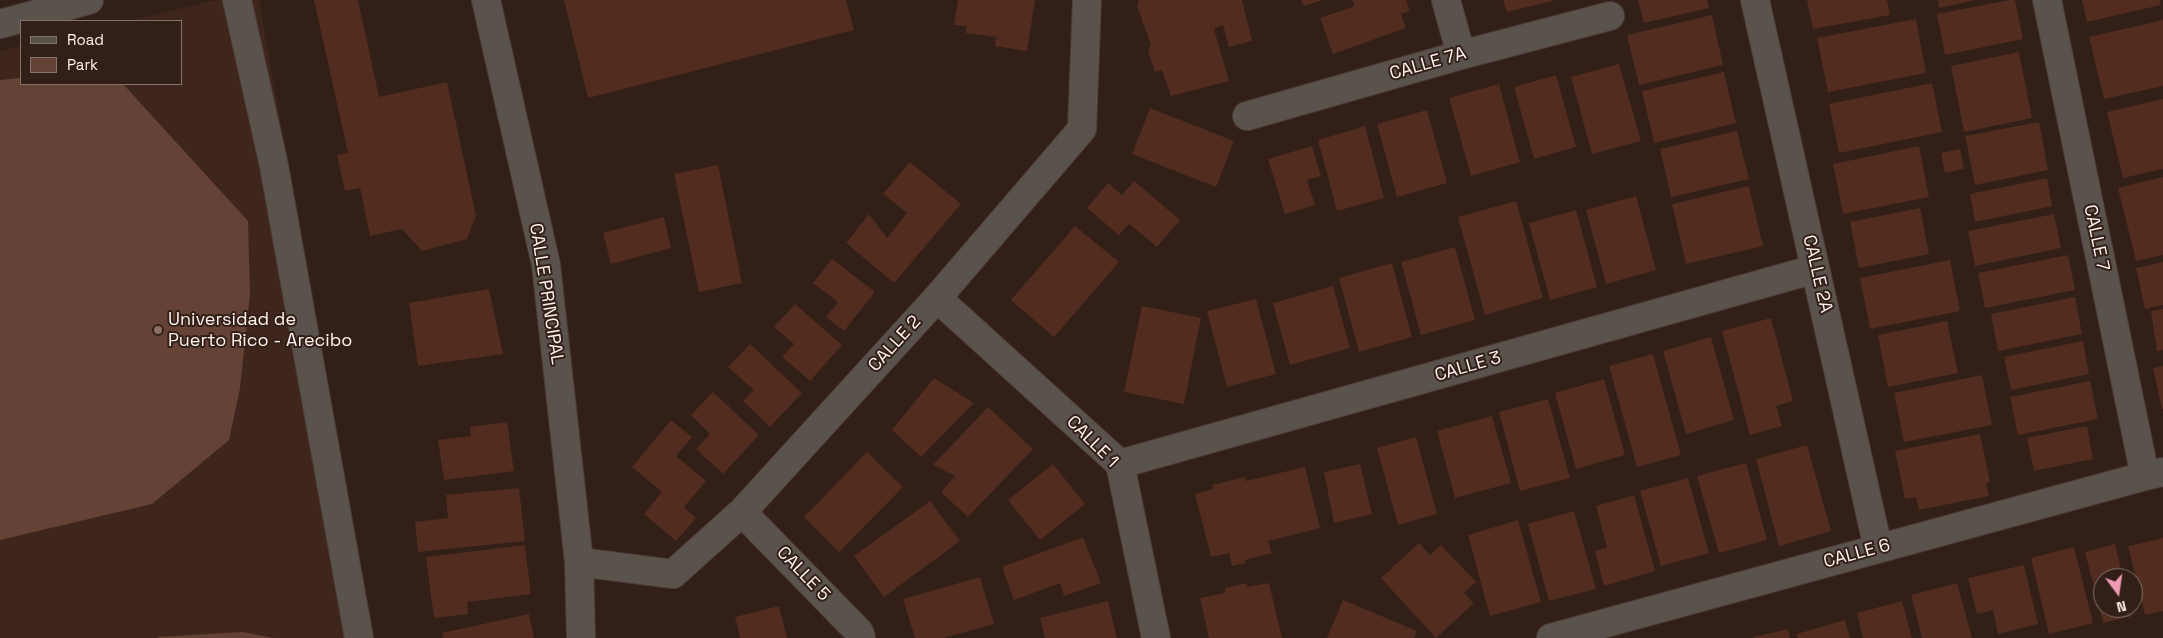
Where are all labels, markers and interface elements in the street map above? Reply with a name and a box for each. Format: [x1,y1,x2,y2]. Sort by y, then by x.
legend [20,20,182,85]
text: Road [67,30,104,49]
street label: CALLE 7A [1387,43,1469,85]
text: Park [67,55,98,74]
street label: CALLE 7 [2078,203,2114,273]
street label: CALLE PRINCIPAL [524,222,568,366]
street label: CALLE 2A [1798,233,1836,315]
place label: Universidad de Puerto Rico - Arecibo [168,309,352,352]
street label: CALLE 2 [864,311,926,377]
marker: Universidad de Puerto Rico - Arecibo [152,324,164,336]
street label: CALLE 3 [1432,347,1504,387]
street label: CALLE 1 [1061,411,1123,473]
street label: CALLE 6 [1821,535,1893,573]
street label: CALLE 5 [772,542,834,606]
north arrow [2093,568,2143,618]
text: N [2115,597,2128,616]

